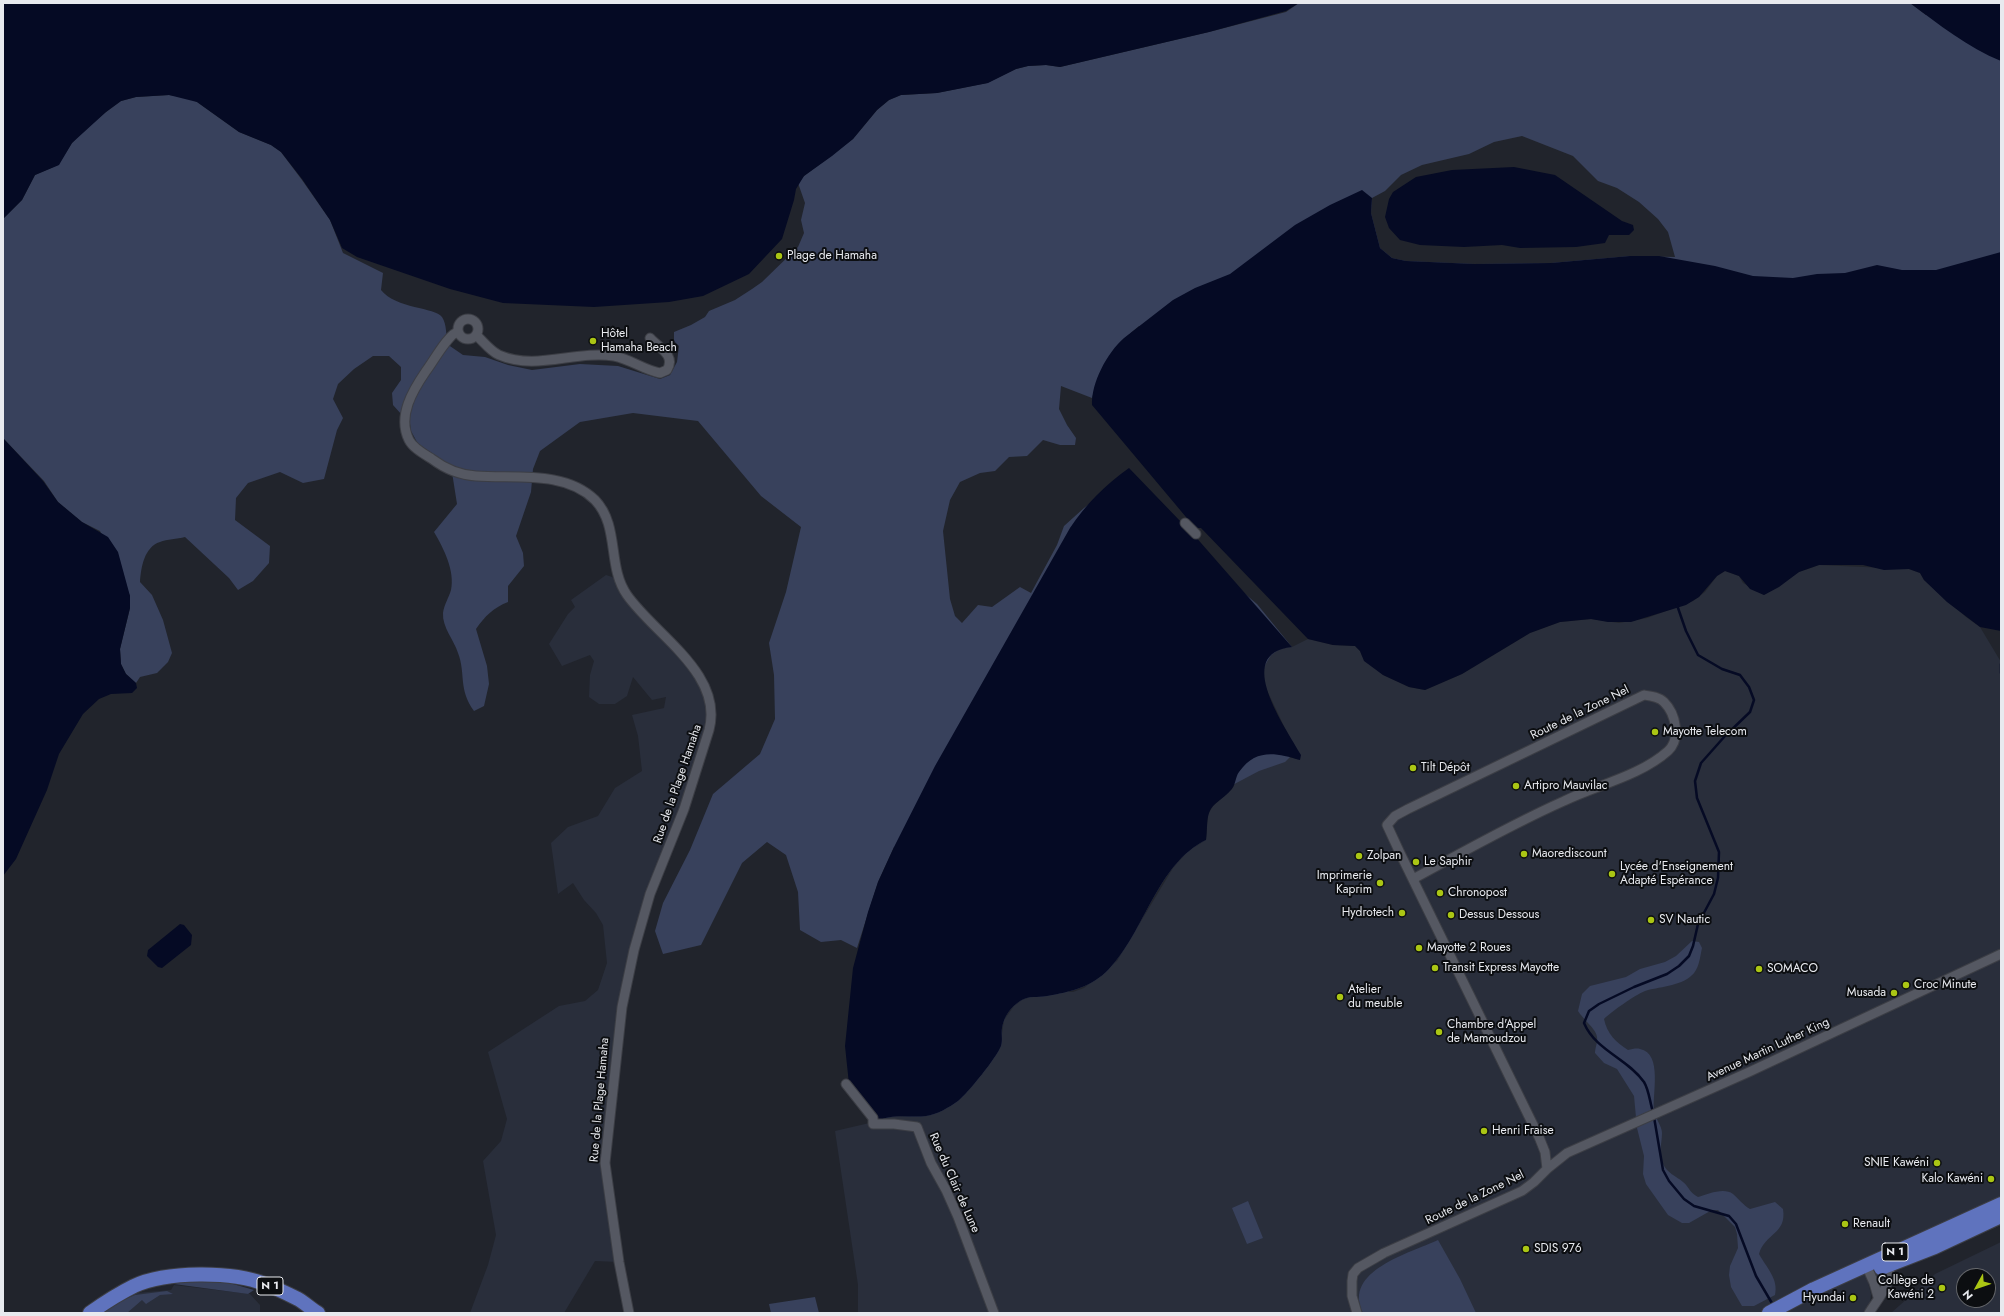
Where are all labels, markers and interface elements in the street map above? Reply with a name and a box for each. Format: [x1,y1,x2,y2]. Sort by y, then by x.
place label: Plage de Hamaha [787,249,877,263]
marker: Plage de Hamaha [774,251,784,261]
place label: Hôtel Hamaha Beach [601,327,677,355]
marker: Hôtel Hamaha Beach [588,336,598,346]
street label: Route de la Zone Nel [1528,683,1632,743]
street label: Rue de la Plage Hamaha [651,723,705,845]
place label: Mayotte Telecom [1663,725,1747,739]
marker: Mayotte Telecom [1650,727,1660,737]
place label: Tilt Dépôt [1421,761,1470,775]
marker: Tilt Dépôt [1408,763,1418,773]
place label: Artipro Mauvilac [1524,779,1607,793]
marker: Artipro Mauvilac [1511,781,1521,791]
place label: Maorediscount [1532,847,1607,861]
place label: Zolpan [1367,849,1401,863]
marker: Maorediscount [1519,849,1529,859]
marker: Zolpan [1354,851,1364,861]
place label: Le Saphir [1424,855,1472,869]
marker: Le Saphir [1411,857,1421,867]
place label: Lycée d'Enseignement Adapté Espérance [1620,860,1733,888]
place label: Imprimerie Kaprim [1317,869,1372,897]
marker: Lycée d'Enseignement Adapté Espérance [1607,869,1617,879]
marker: Imprimerie Kaprim [1375,878,1385,888]
place label: Chronopost [1448,886,1507,900]
marker: Chronopost [1435,888,1445,898]
place label: Hydrotech [1342,906,1394,920]
marker: Hydrotech [1397,908,1407,918]
place label: Dessus Dessous [1459,908,1539,922]
marker: Dessus Dessous [1446,910,1456,920]
place label: SV Nautic [1659,913,1710,927]
marker: SV Nautic [1646,915,1656,925]
place label: Mayotte 2 Roues [1427,941,1511,955]
marker: Mayotte 2 Roues [1414,943,1424,953]
place label: Transit Express Mayotte [1443,961,1559,975]
place label: SOMACO [1767,962,1818,976]
marker: Transit Express Mayotte [1430,963,1440,973]
marker: SOMACO [1754,964,1764,974]
place label: Croc Minute [1914,978,1977,992]
marker: Croc Minute [1901,980,1911,990]
place label: Atelier du meuble [1348,983,1402,1011]
place label: Musada [1847,986,1886,1000]
marker: Musada [1889,988,1899,998]
marker: Atelier du meuble [1335,992,1345,1002]
street label: Avenue Martin Luther King [1704,1015,1832,1085]
place label: Chambre d'Appel de Mamoudzou [1447,1018,1536,1046]
marker: Chambre d'Appel de Mamoudzou [1434,1027,1444,1037]
street label: Rue de la Plage Hamaha [587,1037,613,1163]
place label: Henri Fraise [1492,1124,1554,1138]
marker: Henri Fraise [1479,1126,1489,1136]
street label: Rue du Clair de Lune [926,1131,982,1235]
place label: SNIE Kawéni [1864,1156,1929,1170]
marker: SNIE Kawéni [1932,1158,1942,1168]
street label: Route de la Zone Nel [1423,1168,1527,1228]
place label: Kalo Kawéni [1921,1172,1983,1186]
marker: Kalo Kawéni [1986,1174,1996,1184]
place label: Renault [1853,1217,1890,1231]
marker: Renault [1840,1219,1850,1229]
place label: SDIS 976 [1534,1242,1582,1256]
road number: N 1 [1882,1243,1908,1261]
marker: SDIS 976 [1521,1244,1531,1254]
north arrow [1956,1268,1996,1308]
place label: Collège de Kawéni 2 [1878,1274,1934,1302]
road number: N 1 [257,1277,283,1295]
marker: Collège de Kawéni 2 [1937,1283,1947,1293]
text: N [1959,1287,1977,1304]
place label: Hyundai [1803,1291,1845,1305]
marker: Hyundai [1848,1293,1858,1303]

